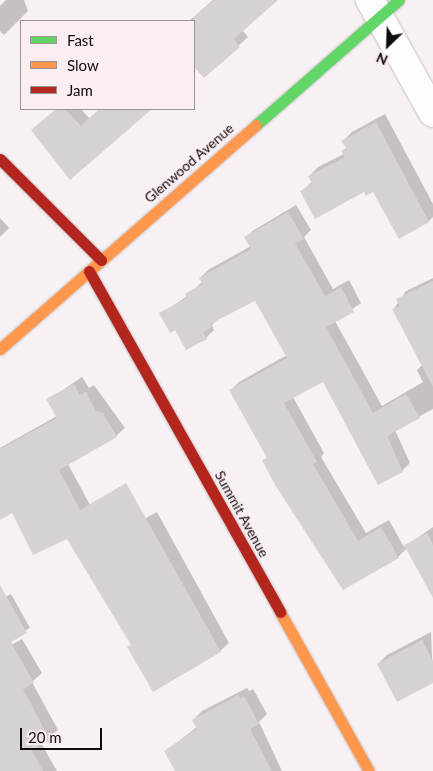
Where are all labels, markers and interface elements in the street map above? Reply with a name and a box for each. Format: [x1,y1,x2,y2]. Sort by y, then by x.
legend [20,20,195,110]
north arrow [363,20,413,70]
text: Fast [67,31,94,49]
text: N [373,49,390,69]
text: Slow [67,56,99,74]
text: Jam [67,81,93,99]
street label: Glenwood Avenue [141,120,237,206]
street label: Summit Avenue [211,468,273,560]
scale bar [22,718,105,750]
text: 20 m [28,728,62,746]

